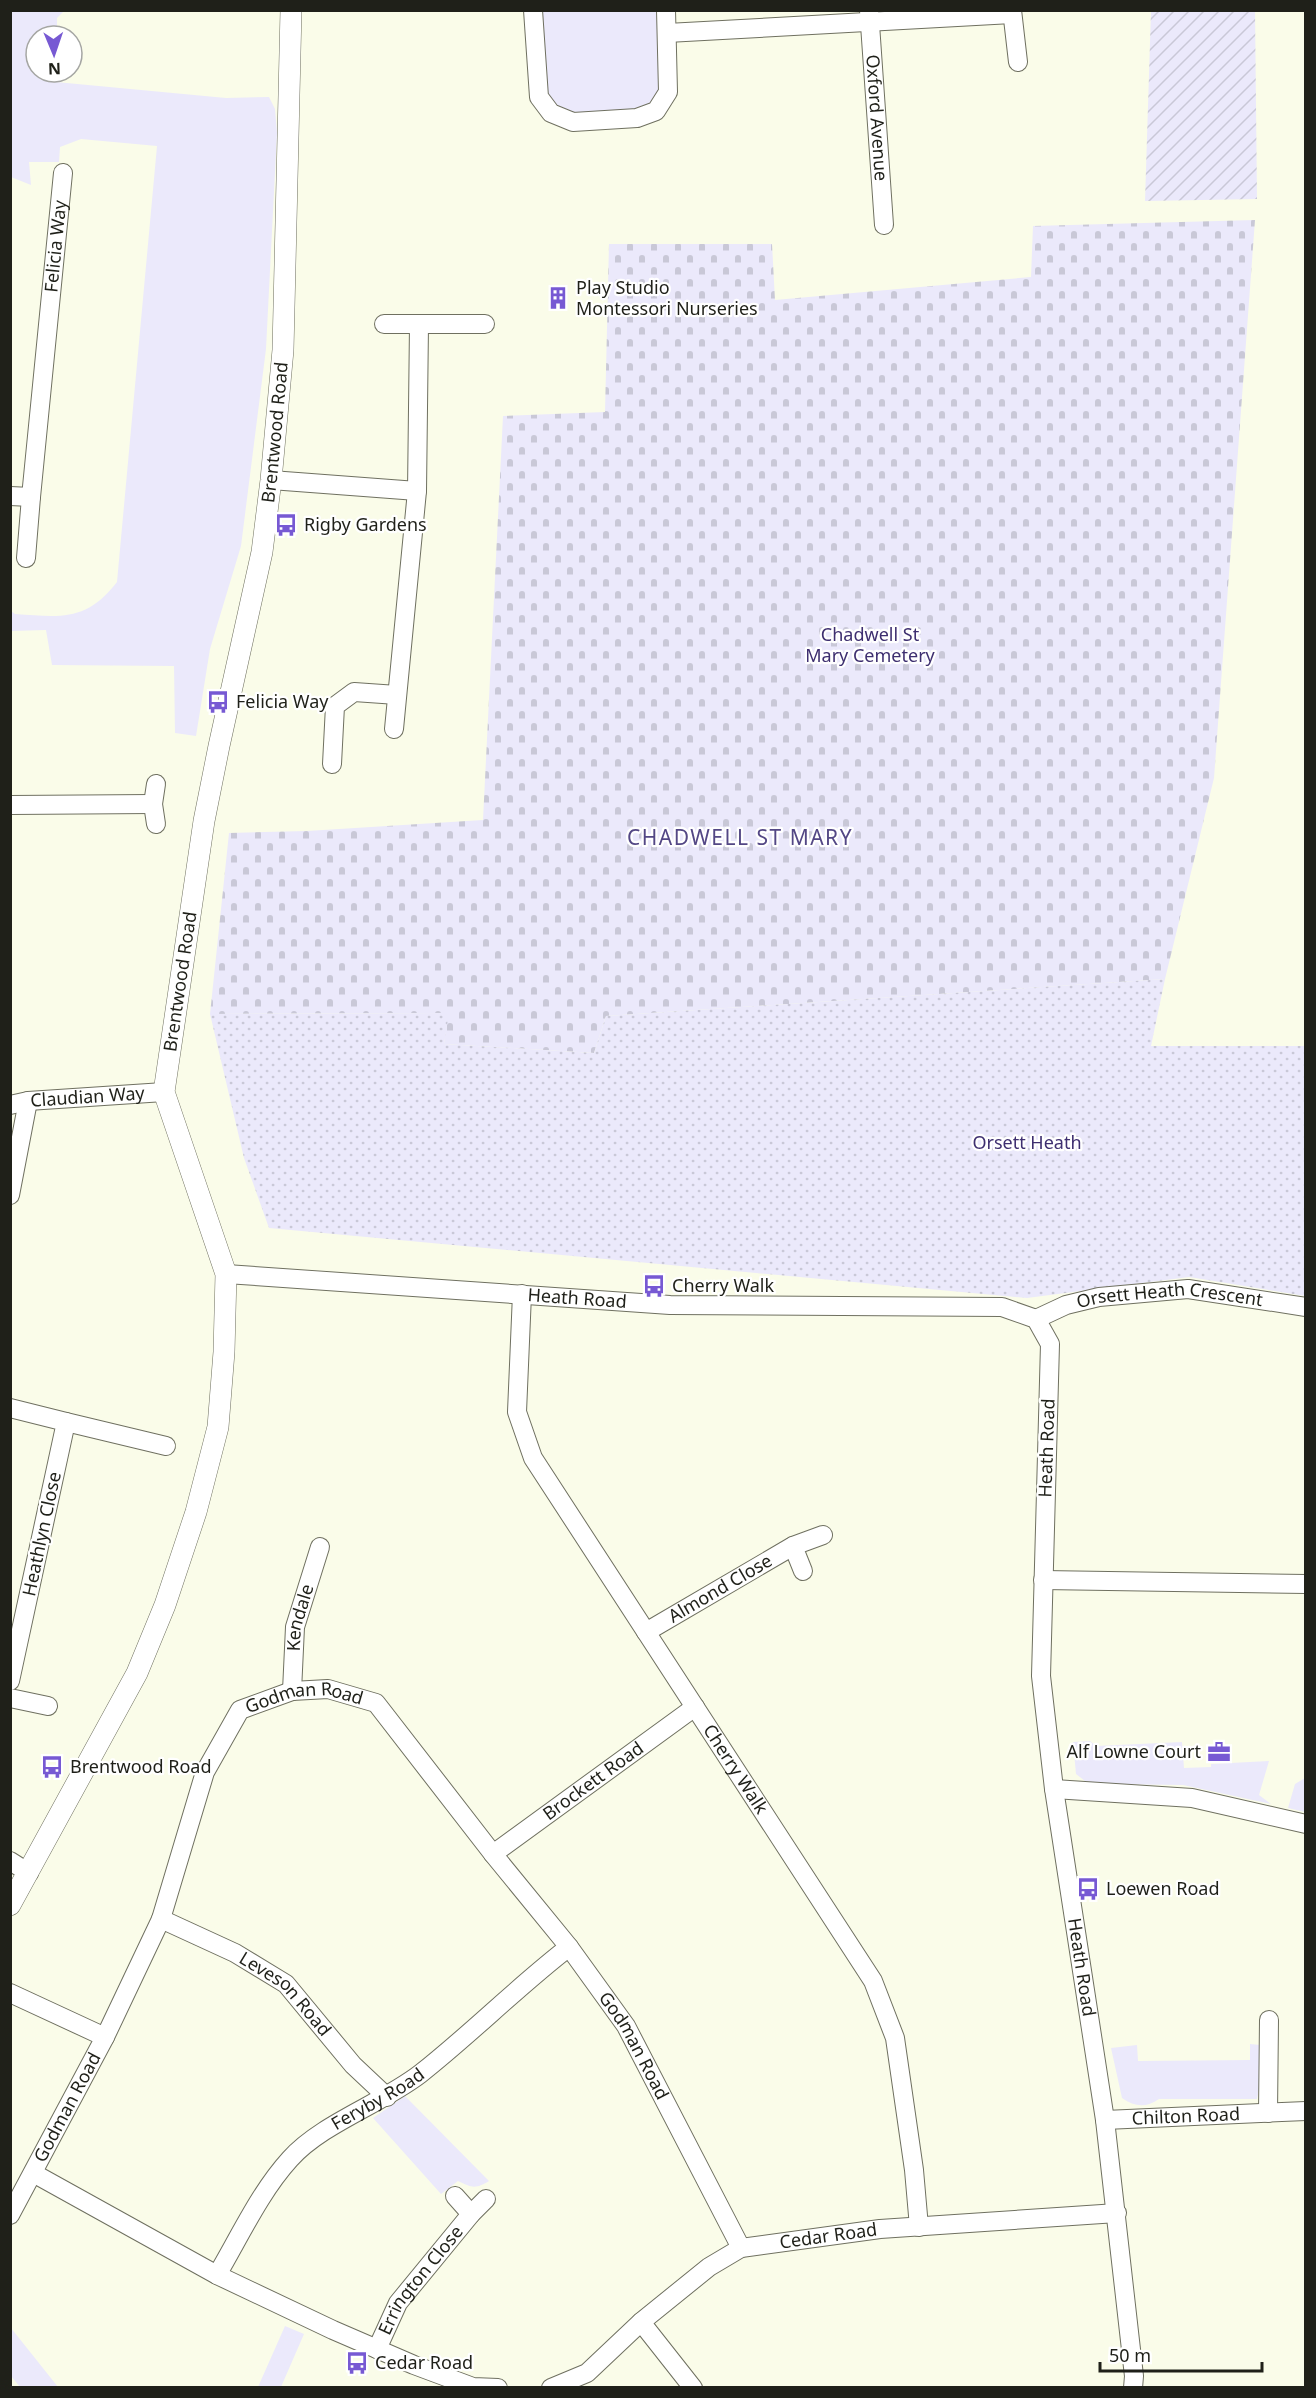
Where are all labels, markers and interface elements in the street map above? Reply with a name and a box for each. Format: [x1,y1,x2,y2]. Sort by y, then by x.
north arrow [24,24,84,84]
street label: Oxford Avenue [861,54,894,182]
text: N [48,58,61,80]
street label: Felicia Way [38,198,71,293]
place label: Play Studio Montessori Nurseries [576,275,758,320]
building icon: Play Studio Montessori Nurseries [545,285,571,311]
street label: Brentwood Road [255,361,293,504]
bus stop icon: Rigby Gardens [273,512,299,538]
place label: Rigby Gardens [304,512,427,536]
park label: Chadwell St Mary Cemetery [805,622,936,667]
bus stop icon: Felicia Way [205,689,231,715]
place label: Felicia Way [236,689,329,713]
district label: CHADWELL ST MARY [627,823,853,851]
street label: Brentwood Road [157,910,202,1053]
street label: Claudian Way [29,1080,146,1112]
park label: Orsett Heath [972,1130,1082,1154]
bus stop icon: Cherry Walk [641,1273,667,1299]
place label: Cherry Walk [672,1273,775,1297]
street label: Orsett Heath Crescent [1074,1276,1265,1313]
street label: Heath Road [527,1282,628,1313]
street label: Heath Road [1032,1398,1060,1498]
street label: Heathlyn Close [16,1469,66,1598]
street label: Almond Close [663,1548,776,1627]
street label: Kendale [281,1581,319,1652]
street label: Godman Road [242,1676,366,1718]
street label: Cherry Walk [698,1719,774,1818]
street label: Brockett Road [537,1735,648,1825]
place label: Alf Lowne Court [1067,1739,1202,1763]
office icon: Alf Lowne Court [1206,1739,1232,1765]
bus stop icon: Brentwood Road [39,1754,65,1780]
place label: Brentwood Road [70,1754,211,1778]
bus stop icon: Loewen Road [1075,1876,1101,1902]
place label: Loewen Road [1106,1876,1219,1900]
street label: Heath Road [1063,1916,1102,2018]
street label: Leveson Road [235,1946,337,2041]
street label: Godman Road [594,1986,675,2103]
street label: Godman Road [27,2048,106,2166]
street label: Feryby Road [326,2062,429,2135]
street label: Chilton Road [1131,2101,1241,2130]
street label: Cedar Road [778,2217,878,2254]
street label: Errington Close [372,2220,468,2338]
scale bar [1100,2335,1262,2373]
text: 50 m [1109,2343,1151,2367]
bus stop icon: Cedar Road [344,2350,370,2376]
place label: Cedar Road [375,2350,473,2374]

